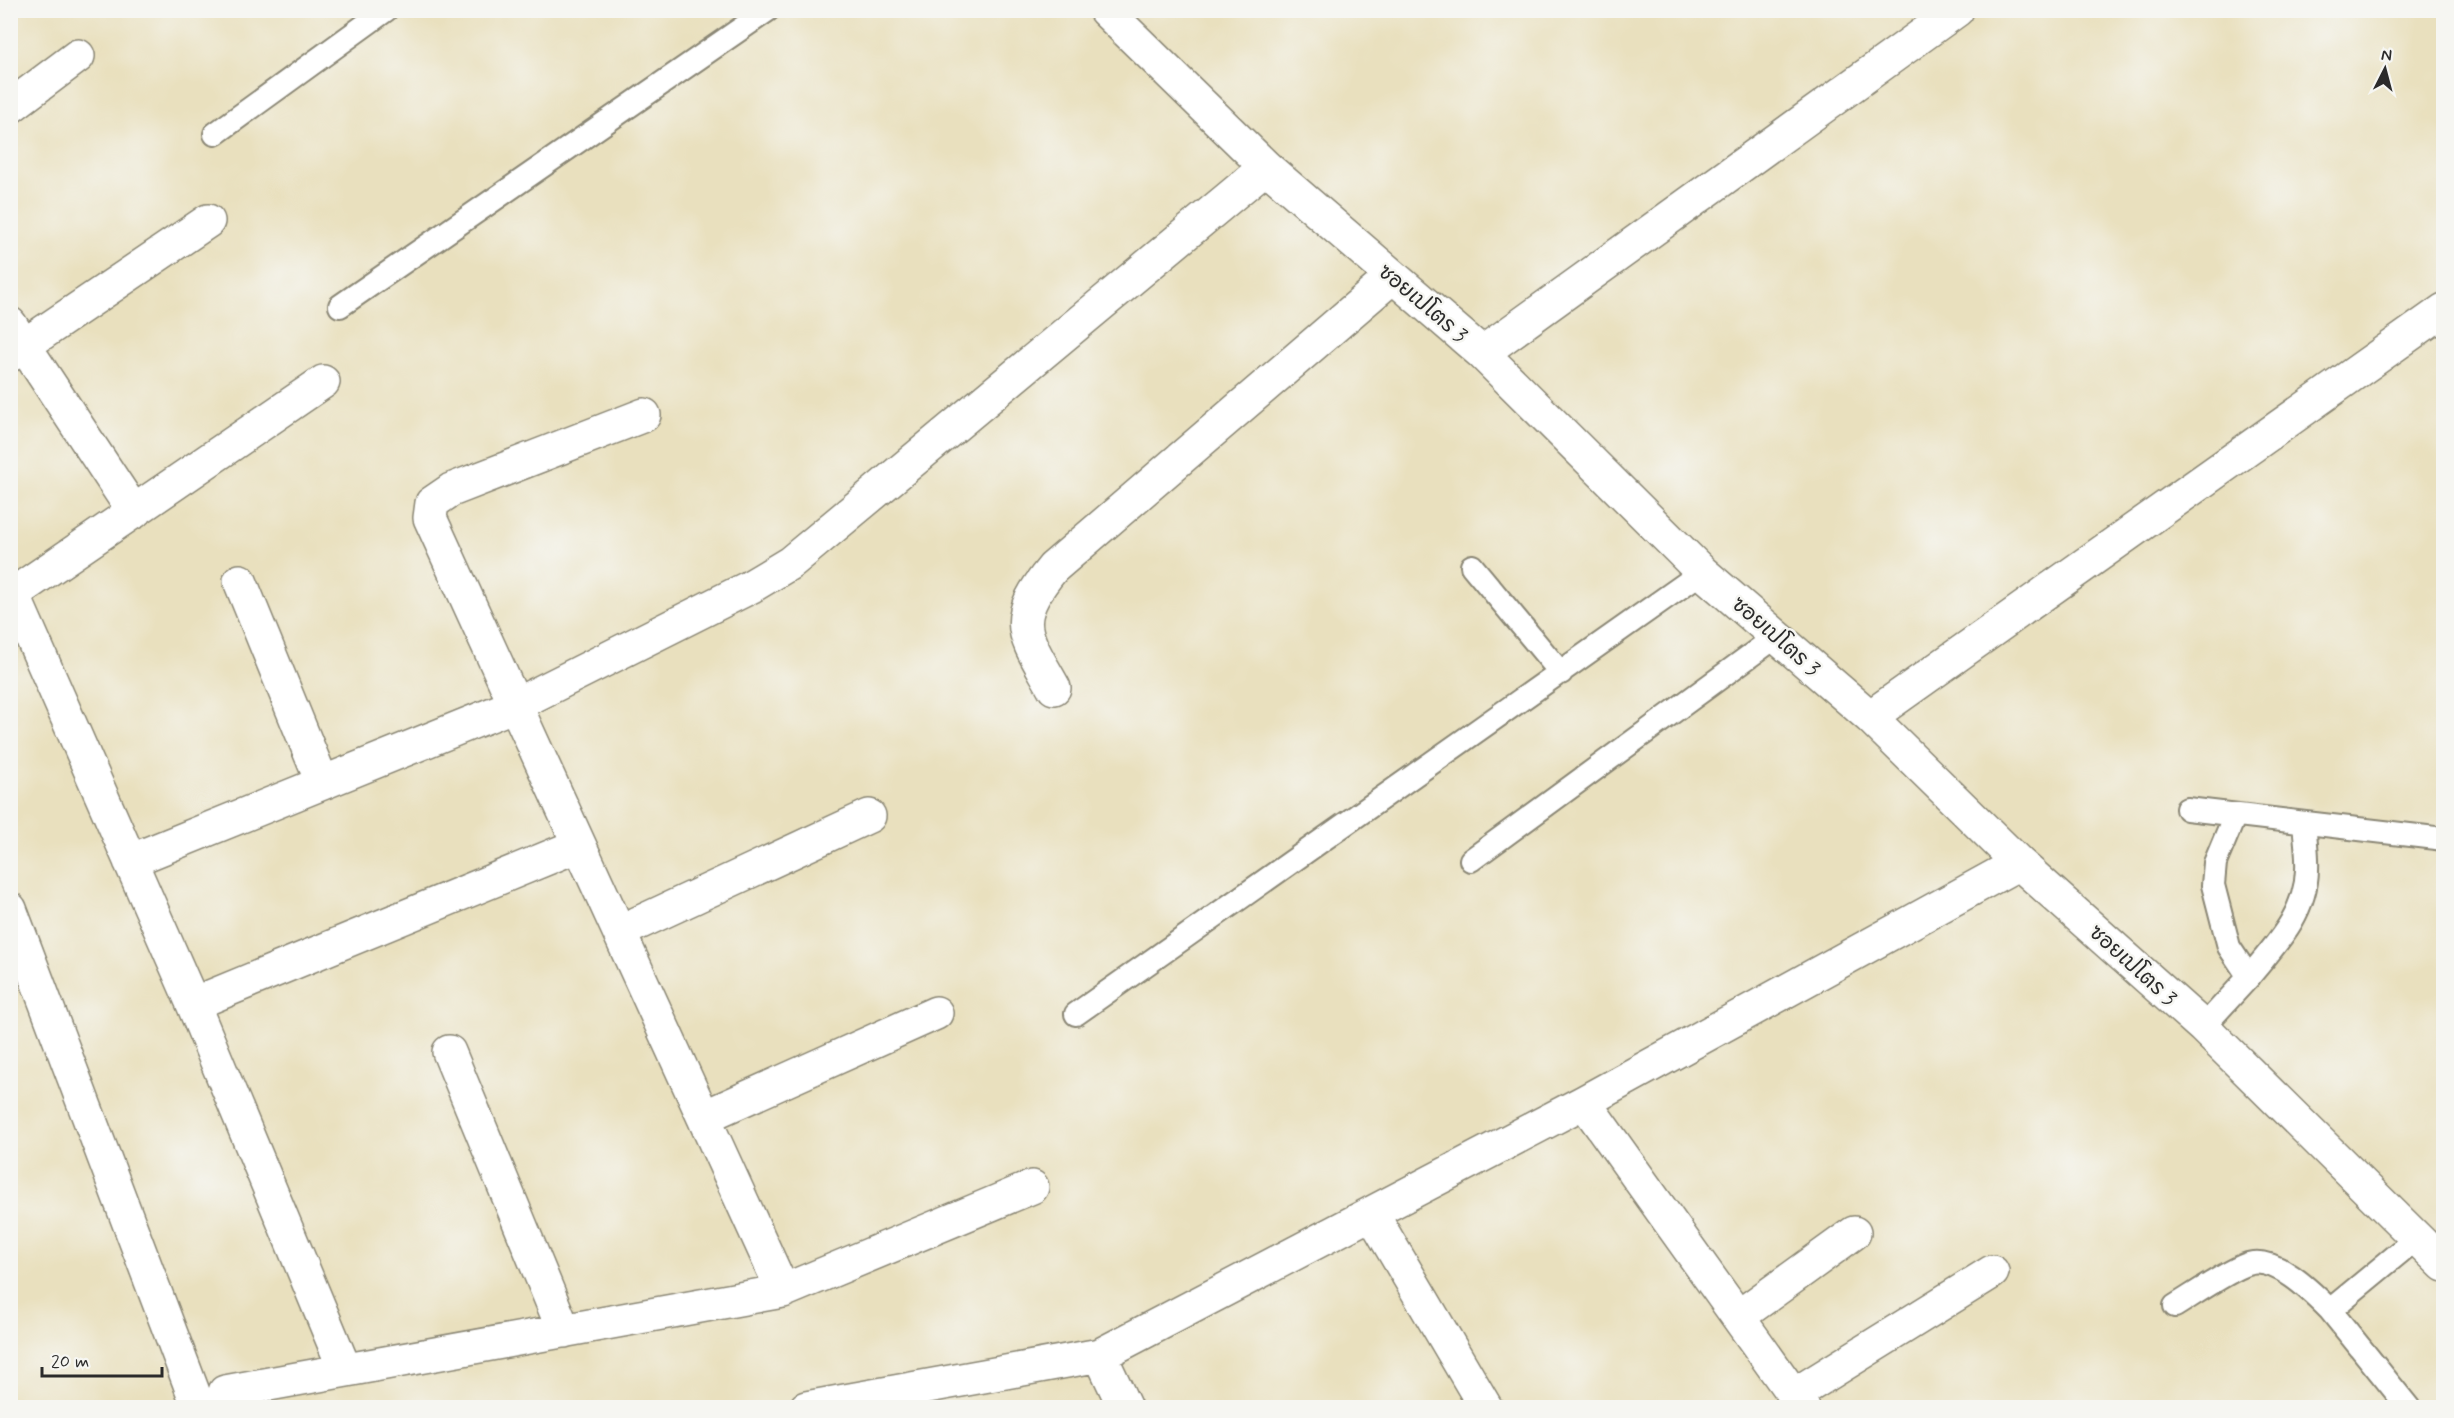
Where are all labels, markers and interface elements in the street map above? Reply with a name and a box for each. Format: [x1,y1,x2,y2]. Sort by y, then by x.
north arrow [2355,39,2415,99]
text: N [2380,45,2393,67]
street label: ซอยเปโตร 3 [1372,258,1473,350]
street label: ซอยเปโตร 3 [1725,591,1826,683]
street label: ซอยเปโตร 3 [2083,919,2182,1013]
scale bar [42,1340,162,1378]
text: 20 m [51,1350,89,1374]

